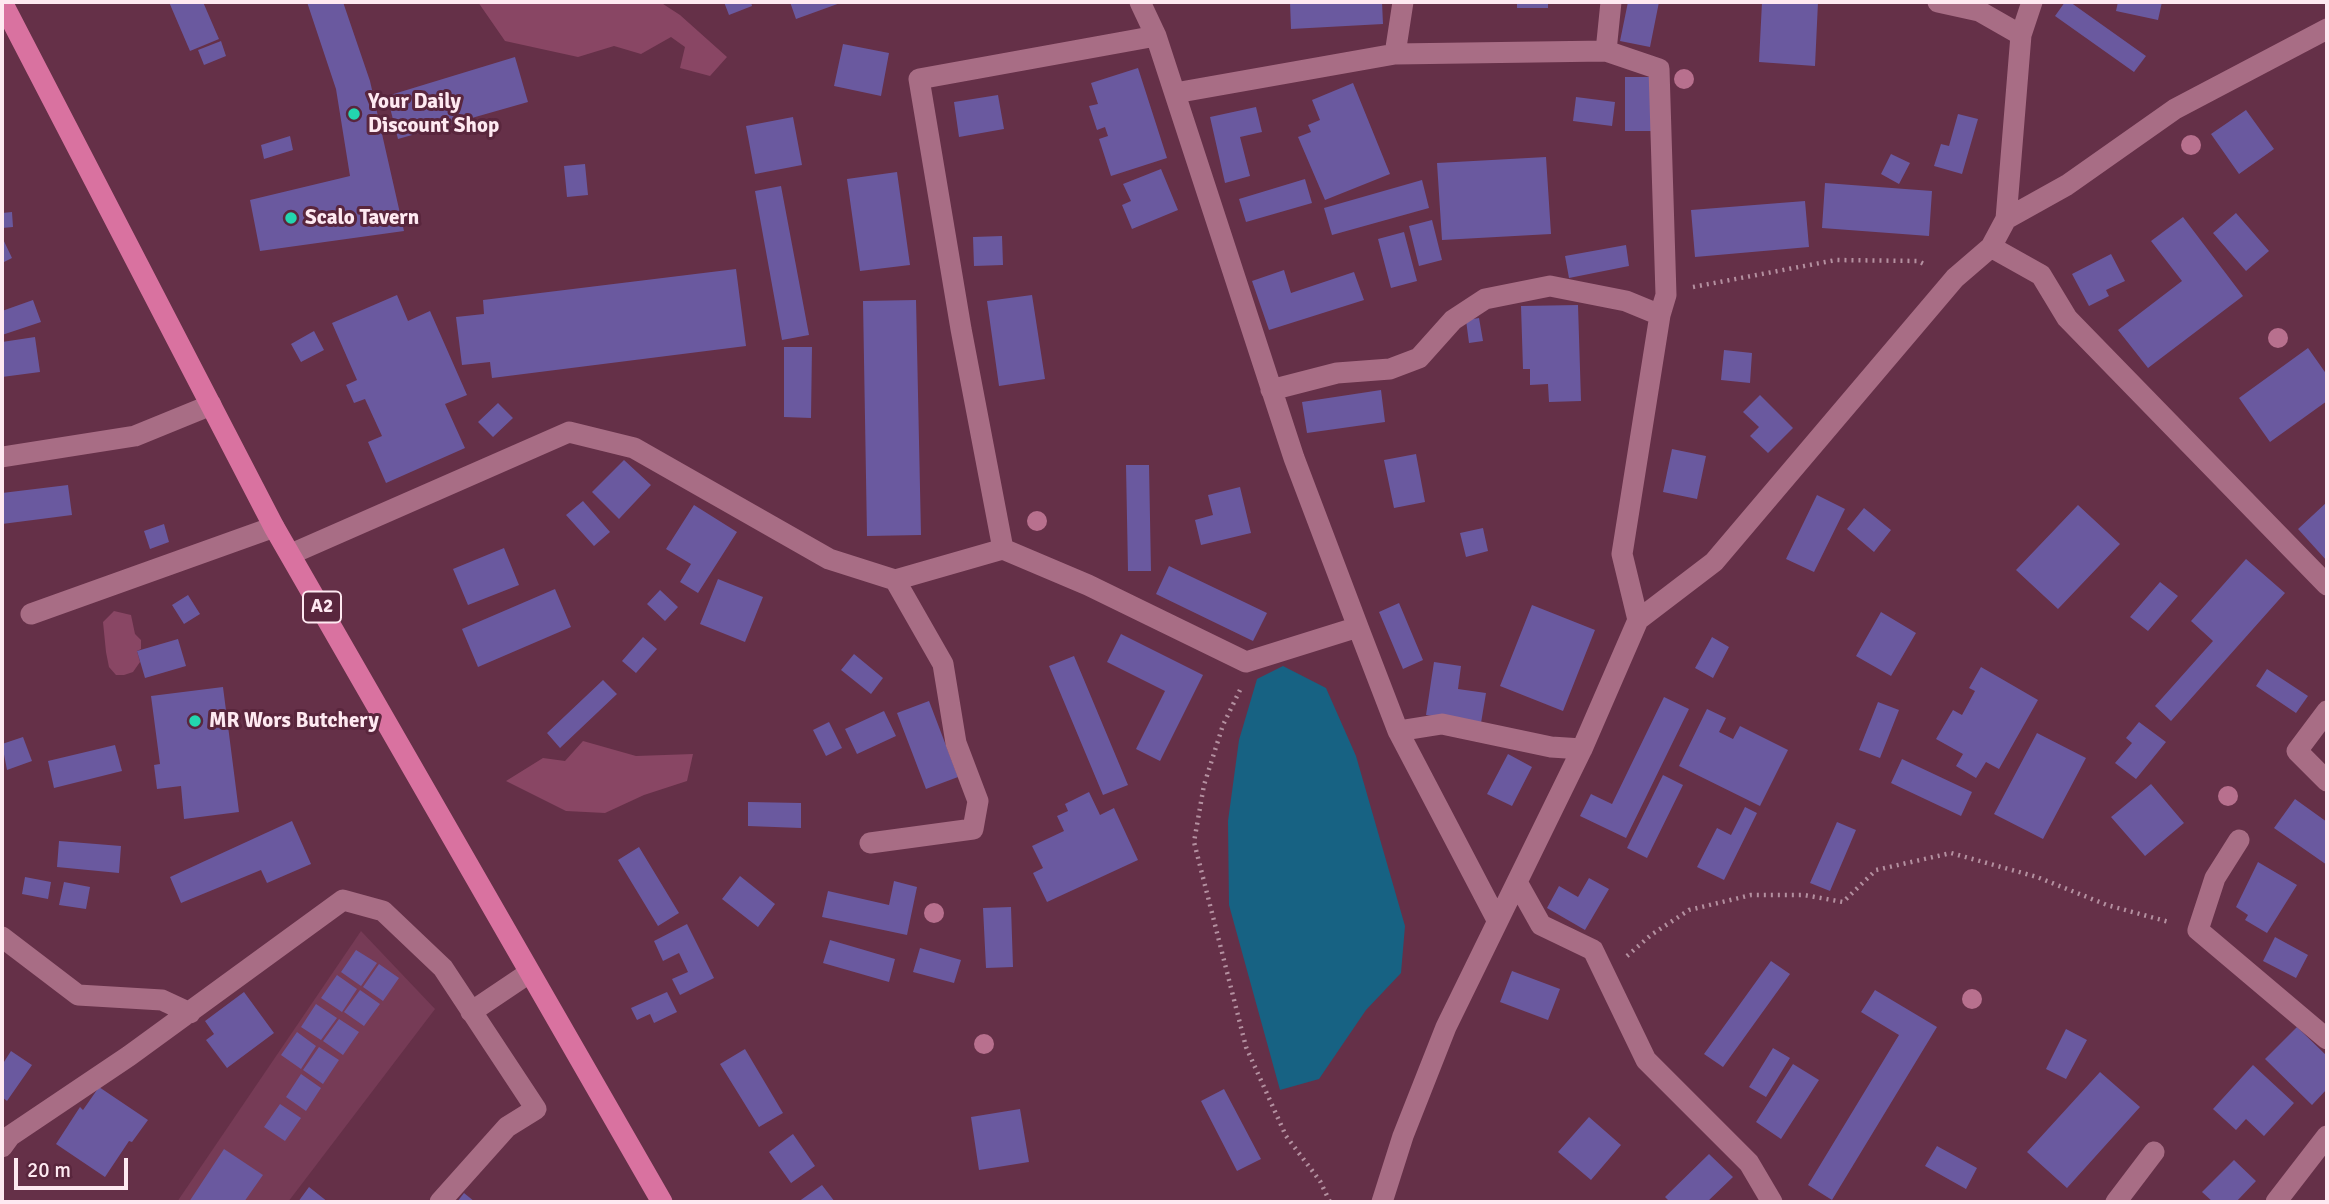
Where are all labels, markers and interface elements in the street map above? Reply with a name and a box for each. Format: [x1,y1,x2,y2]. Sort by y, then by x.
place label: Your Daily Discount Shop [368,89,499,139]
marker: Your Daily Discount Shop [346,106,362,122]
place label: Scalo Tavern [305,205,419,231]
marker: Scalo Tavern [283,210,299,226]
road number: A2 [303,592,341,622]
place label: MR Wors Butchery [209,708,379,734]
marker: MR Wors Butchery [187,713,203,729]
scale bar [18,1144,131,1188]
text: 20 m [27,1157,71,1183]

